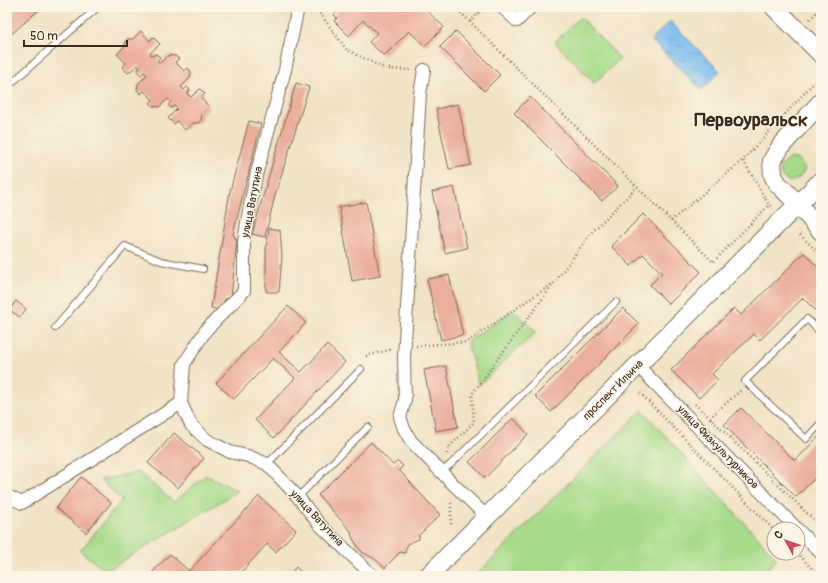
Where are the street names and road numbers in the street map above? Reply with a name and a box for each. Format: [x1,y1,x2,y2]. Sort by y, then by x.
street label: улица Ватутина [239,165,265,240]
street label: проспект Ильича [580,357,646,423]
street label: улица Физкультурников [674,402,761,492]
street label: улица Ватутина [287,486,346,549]

